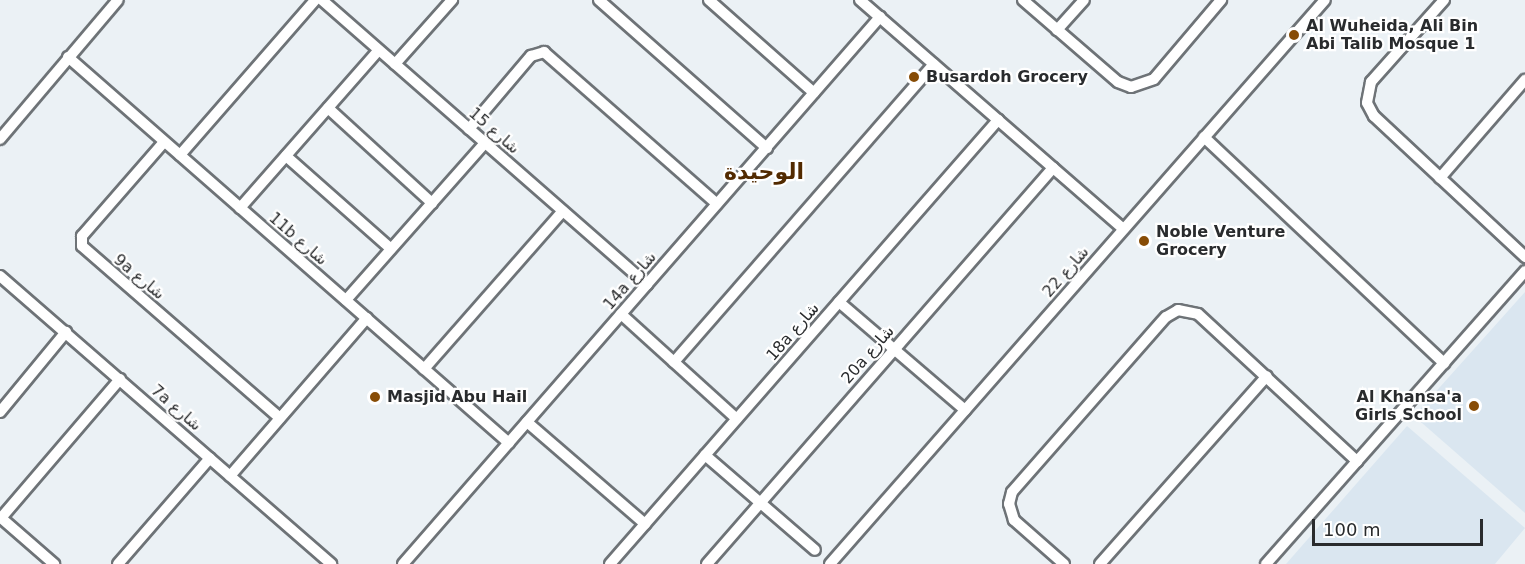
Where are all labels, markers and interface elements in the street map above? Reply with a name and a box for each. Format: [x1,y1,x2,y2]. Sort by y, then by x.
place label: Al Wuheida, Ali Bin Abi Talib Mosque 1 [1306,16,1478,54]
marker: Al Wuheida, Ali Bin Abi Talib Mosque 1 [1287,28,1301,42]
place label: Busardoh Grocery [926,67,1088,87]
marker: Busardoh Grocery [907,70,921,84]
street label: شارع 15 [465,104,523,158]
district label: الوحيدة [724,159,804,185]
street label: 11b شارع [265,208,331,270]
place label: Noble Venture Grocery [1156,222,1285,260]
marker: Noble Venture Grocery [1137,234,1151,248]
street label: شارع 22 [1039,243,1093,301]
street label: 14a شارع [600,248,660,314]
street label: 9a شارع [110,250,168,304]
street label: 18a شارع [763,299,823,365]
street label: 20a شارع [838,322,898,388]
street label: 7a شارع [147,381,205,435]
place label: Masjid Abu Hail [387,387,527,407]
place label: Al Khansa'a Girls School [1355,387,1462,425]
marker: Masjid Abu Hail [368,390,382,404]
marker: Al Khansa'a Girls School [1467,399,1481,413]
scale bar [1315,507,1486,545]
text: 100 m [1323,519,1381,540]

